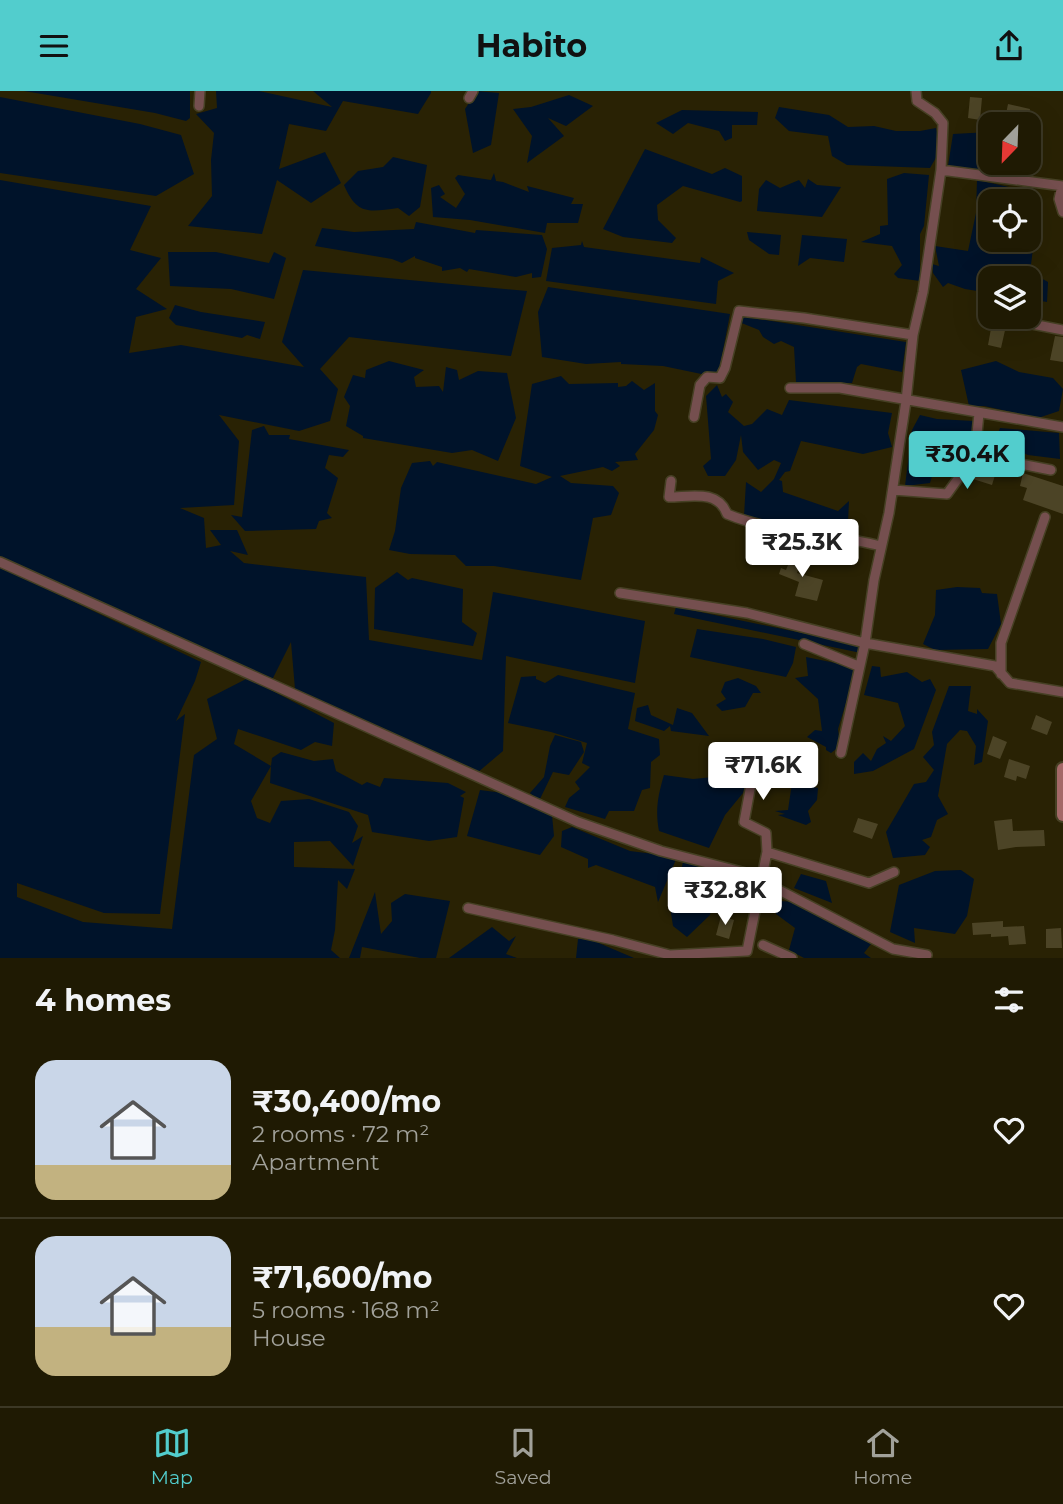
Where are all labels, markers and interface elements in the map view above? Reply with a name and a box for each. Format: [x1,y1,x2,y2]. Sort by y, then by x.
text: Habito [476,26,587,65]
icon: menu [35,27,73,65]
icon: share [990,27,1028,65]
north arrow [978,112,1041,175]
map controls [978,112,1041,329]
button: locate [978,189,1041,252]
button: layers [978,266,1041,329]
pin: ₹30.4K [910,431,1024,491]
text: ₹30.4K [925,440,1009,468]
pin: ₹25.3K [745,519,859,579]
text: ₹25.3K [762,528,842,556]
pin: ₹71.6K [706,743,820,802]
text: ₹71.6K [724,751,802,779]
pin: ₹32.8K [668,867,782,927]
text: ₹32.8K [684,876,766,904]
icon: filters [990,981,1028,1019]
text: 4 homes [35,982,171,1019]
text: ₹30,400/mo [252,1083,441,1120]
icon: home [91,1088,175,1172]
icon: heart [990,1111,1028,1149]
text: 2 rooms · 72 m² [252,1120,429,1148]
text: Apartment [252,1148,380,1176]
text: ₹71,600/mo [252,1259,432,1296]
icon: home [91,1264,175,1348]
icon: heart [990,1287,1028,1325]
text: 5 rooms · 168 m² [252,1296,440,1324]
text: House [252,1324,326,1352]
tab: Map [151,1424,193,1489]
tab: Saved [495,1424,552,1489]
tab: Home [853,1424,912,1489]

